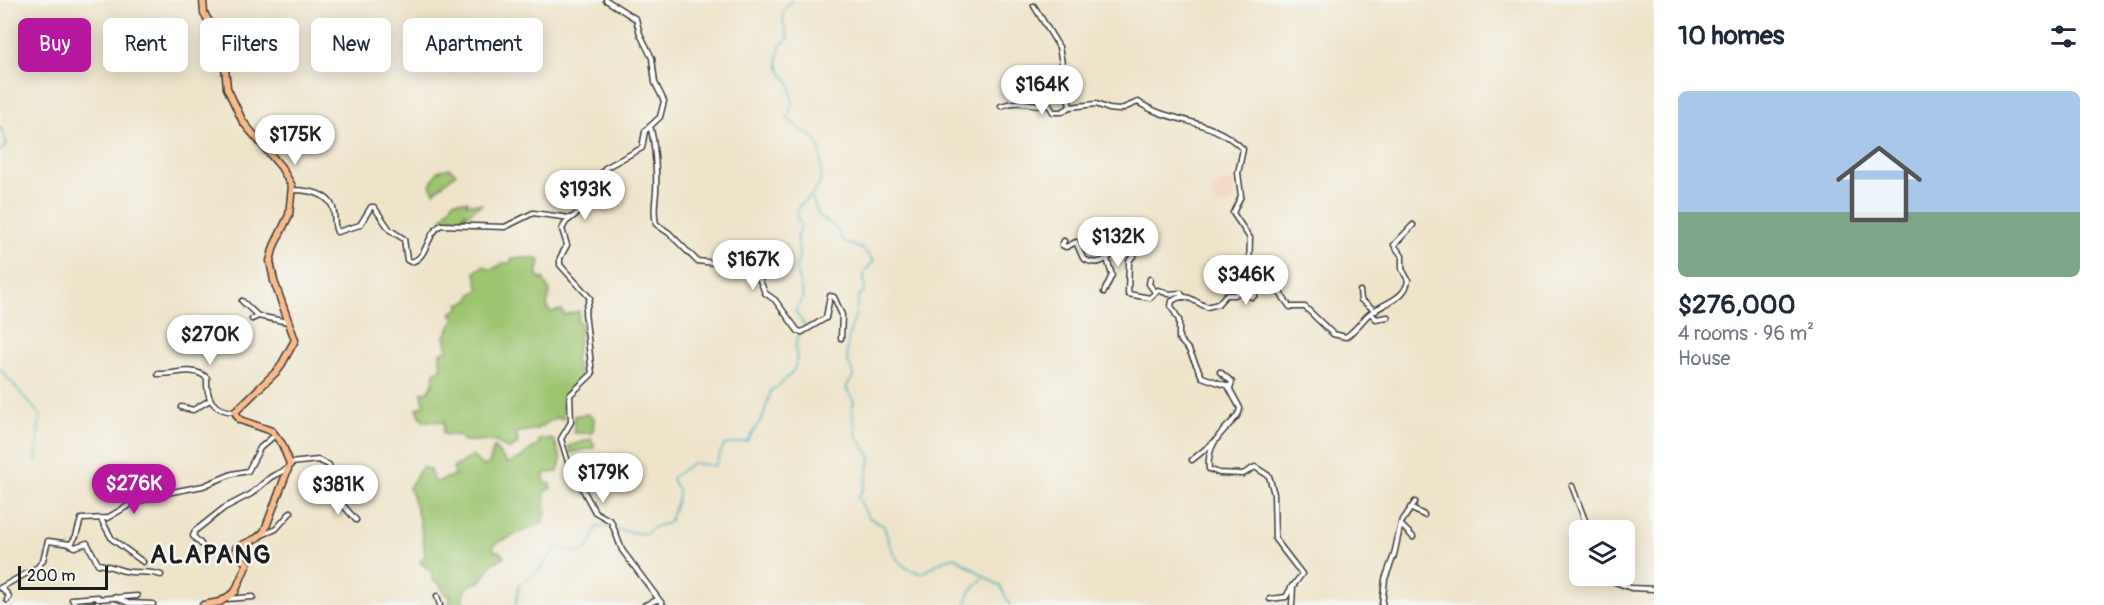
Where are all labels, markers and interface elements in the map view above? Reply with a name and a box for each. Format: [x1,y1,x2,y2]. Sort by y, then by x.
chip: Buy [18,18,91,72]
chip: Rent [103,18,188,72]
chip: Filters [200,18,299,72]
chip: New [311,18,391,72]
chip: Apartment [403,18,543,72]
text: 10 homes [1678,20,1784,52]
icon: filters [2047,20,2080,53]
pin: $164K [1000,65,1084,116]
text: $164K [1015,72,1069,97]
pin: $175K [253,115,337,166]
text: $175K [269,122,321,147]
icon: home [1825,130,1933,238]
pin: $193K [543,170,627,221]
text: $193K [559,177,611,202]
pin: $132K [1076,217,1160,268]
text: $132K [1091,224,1145,249]
pin: $167K [711,240,795,291]
text: $167K [727,247,779,272]
pin: $346K [1204,255,1288,306]
text: $346K [1217,262,1275,287]
text: $276,000 [1678,289,1795,321]
pin: $270K [168,315,252,366]
text: 4 rooms · 96 m² [1678,321,1814,346]
text: $270K [181,322,239,347]
text: House [1678,346,1730,371]
pin: $179K [561,453,645,504]
text: $179K [577,460,629,485]
pin: $276K [92,464,176,515]
pin: $381K [296,465,380,516]
text: $276K [106,471,162,496]
text: $381K [312,472,364,497]
map controls [1569,520,1635,586]
button: layers [1569,520,1635,586]
district label: ALAPANG [150,539,272,571]
scale bar [18,563,108,590]
text: 200 m [27,566,75,586]

